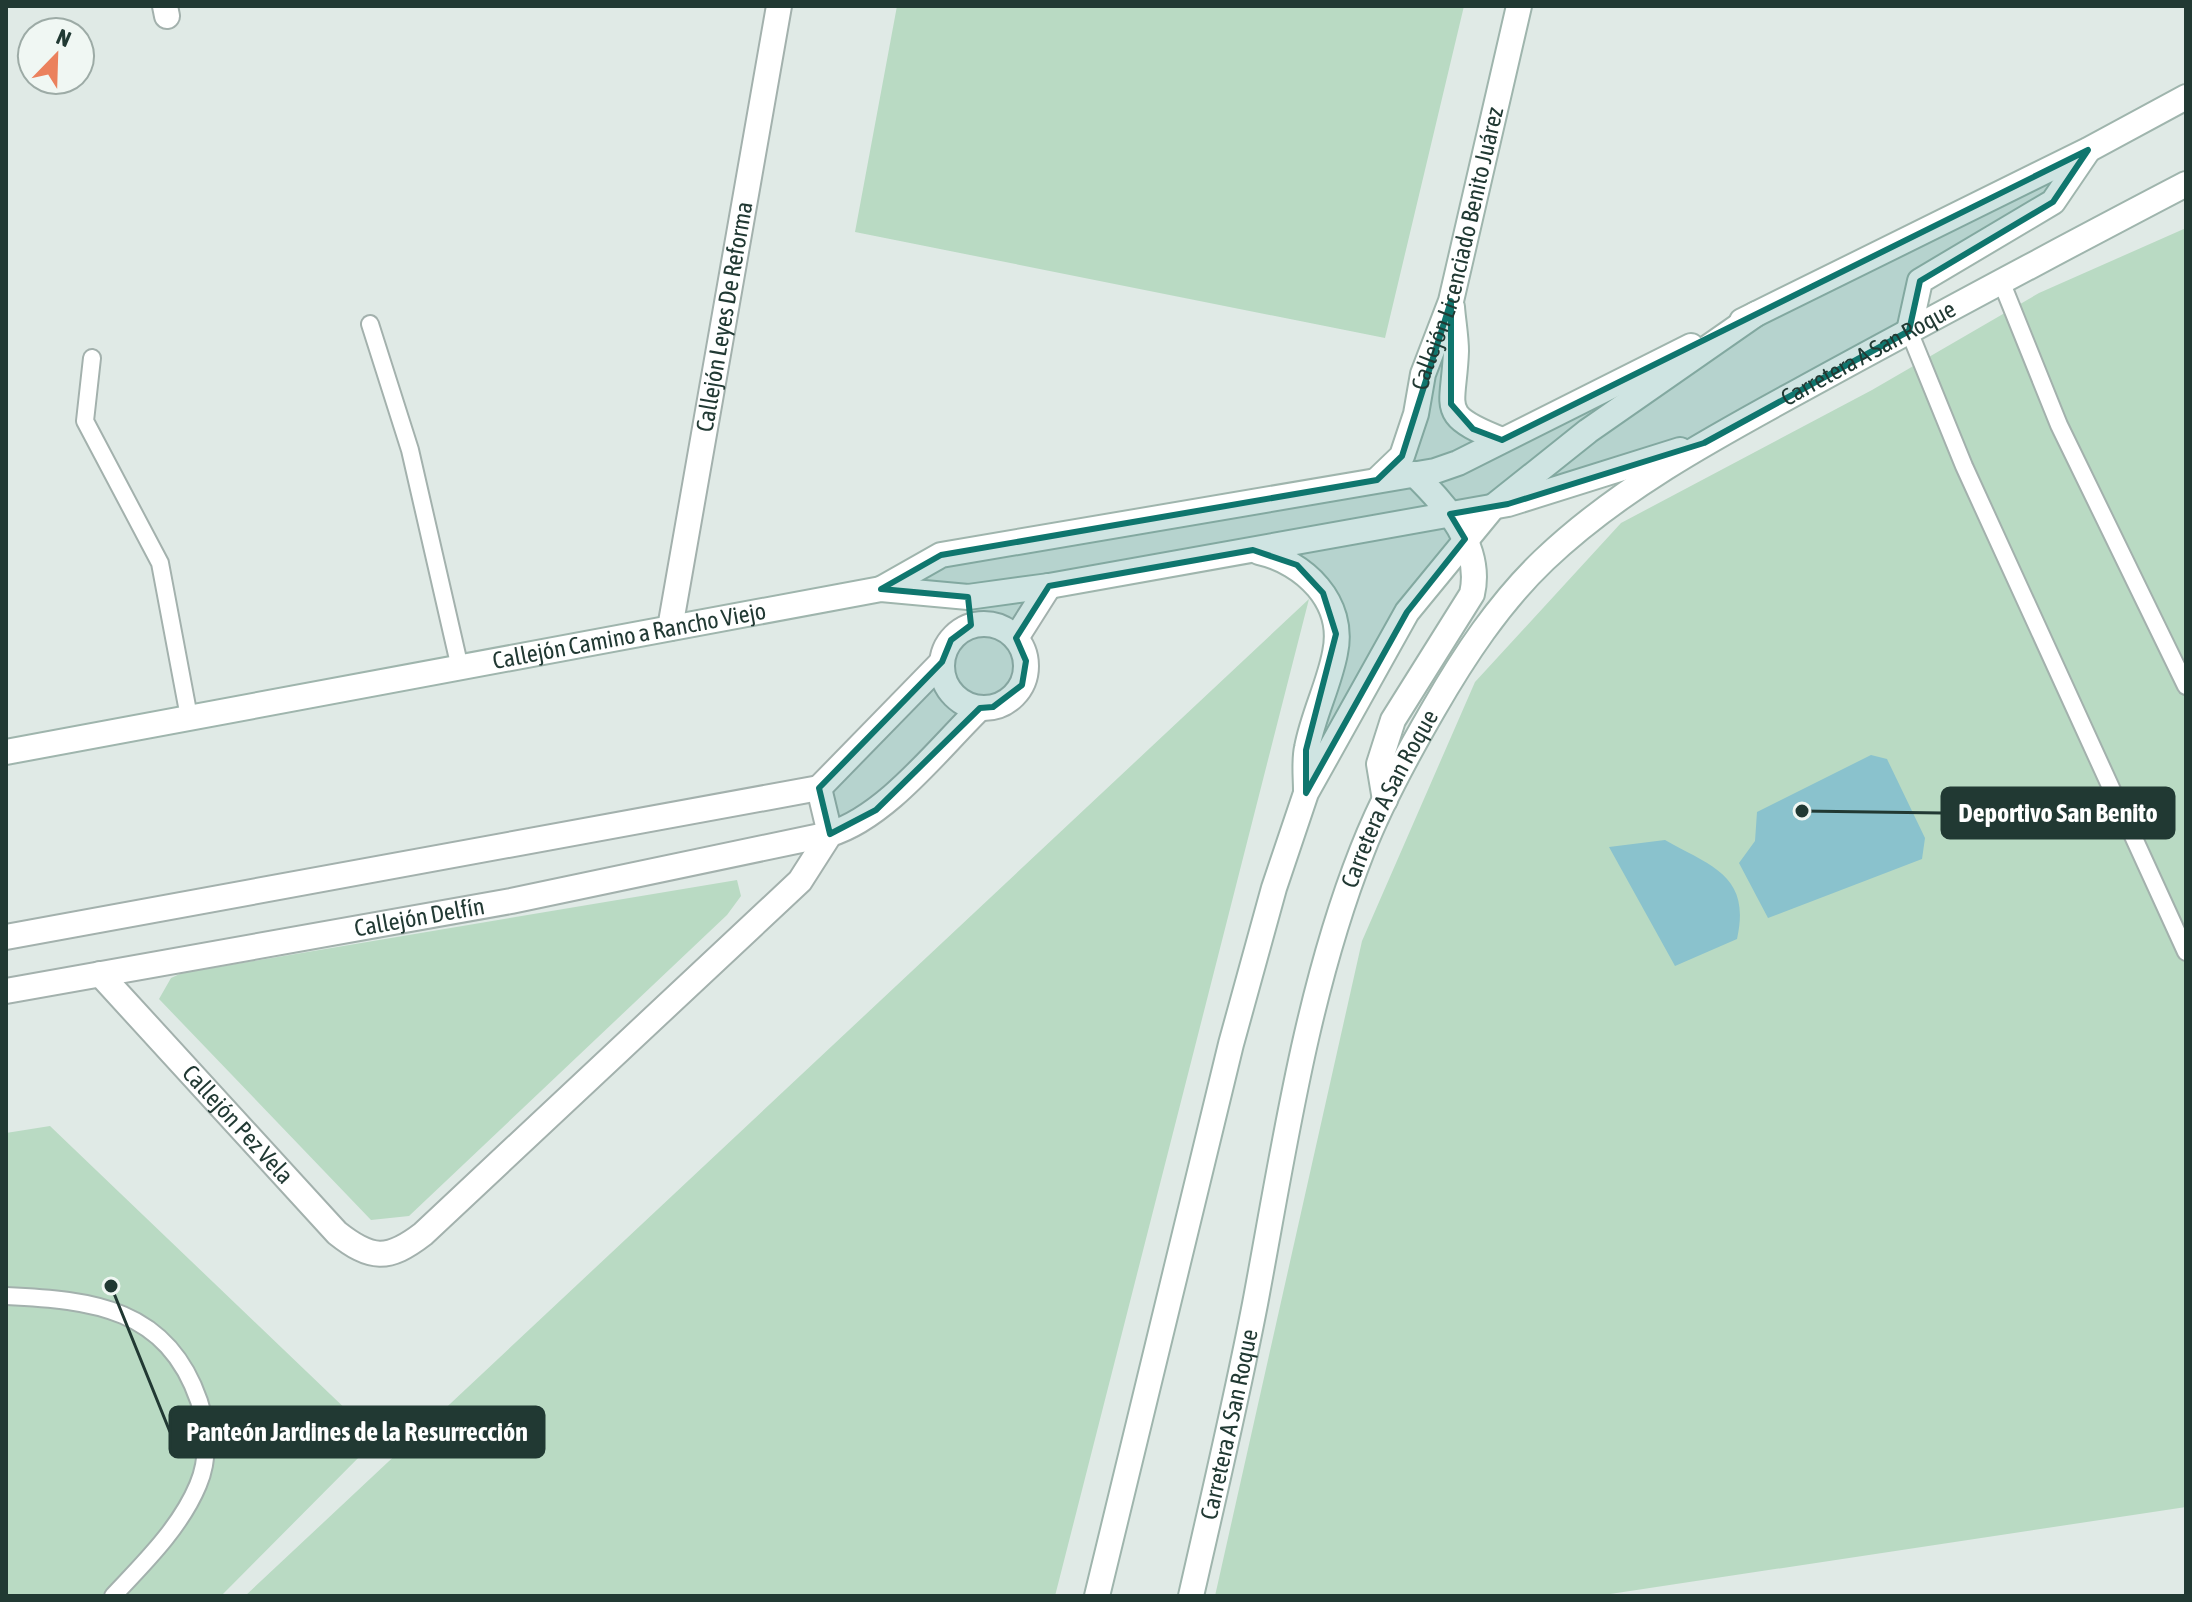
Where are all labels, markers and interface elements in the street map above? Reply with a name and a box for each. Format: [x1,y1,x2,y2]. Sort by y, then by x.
north arrow [16,16,96,96]
text: N [53,23,75,52]
street label: Callejón Licenciado Benito Juárez [1406,104,1508,392]
street label: Callejón Leyes De Reforma [691,199,757,434]
street label: Carretera A San Roque [1776,295,1960,411]
street label: Callejón Camino a Rancho Viejo [490,597,768,674]
street label: Carretera A San Roque [1335,705,1443,891]
callout: Deportivo San Benito [1942,788,2174,838]
text: Deportivo San Benito [1958,798,2158,828]
street label: Callejón Delfín [352,892,487,942]
street label: Callejón Pez Vela [177,1059,299,1189]
street label: Carretera A San Roque [1195,1327,1263,1522]
callout: Panteón Jardines de la Resurrección [170,1407,544,1457]
text: Panteón Jardines de la Resurrección [186,1417,528,1447]

